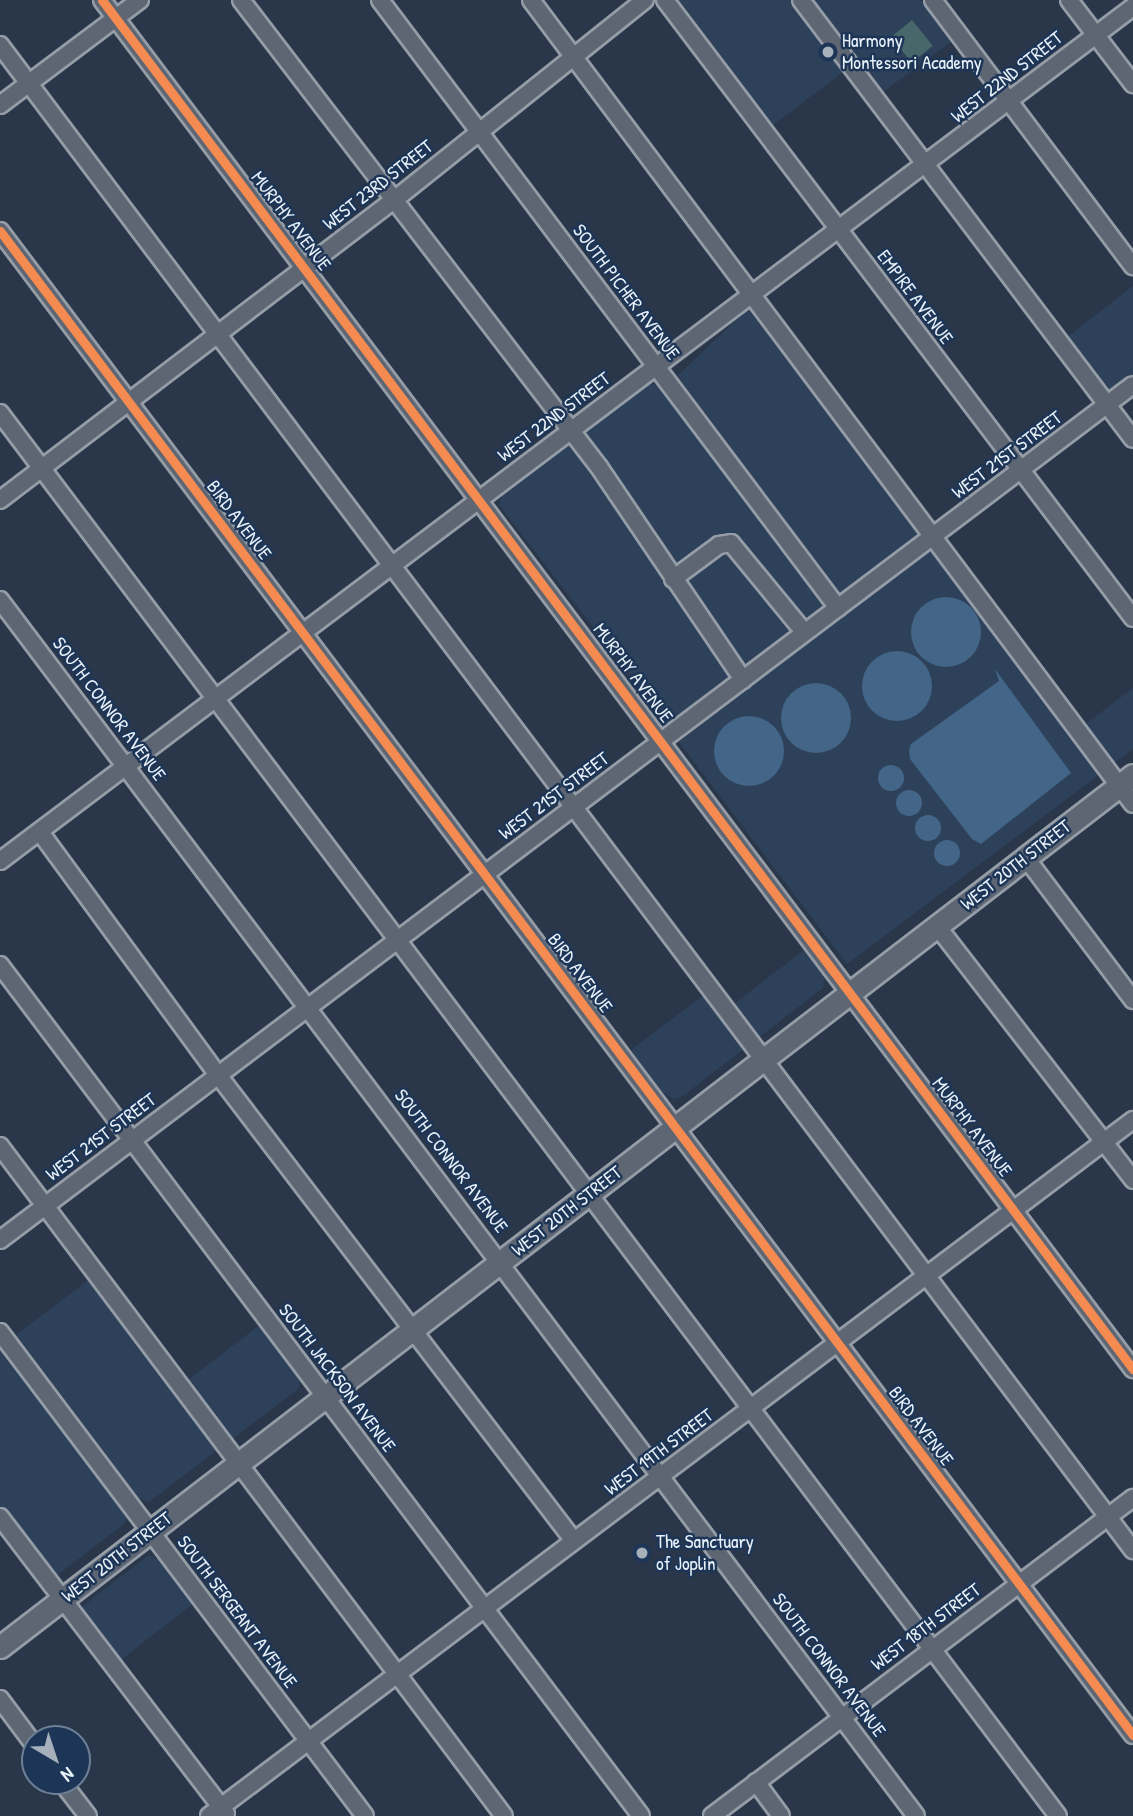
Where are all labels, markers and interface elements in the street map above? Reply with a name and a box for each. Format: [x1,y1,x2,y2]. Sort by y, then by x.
street label: WEST 22ND STREET [947,26,1067,128]
place label: Harmony Montessori Academy [842,30,982,74]
marker: Harmony Montessori Academy [820,44,836,60]
street label: WEST 23RD STREET [318,135,438,235]
street label: MURPHY AVENUE [246,167,336,275]
street label: SOUTH PICHER AVENUE [568,220,684,364]
street label: EMPIRE AVENUE [872,245,958,349]
street label: WEST 22ND STREET [493,367,615,467]
street label: WEST 21ST STREET [948,406,1066,504]
street label: BIRD AVENUE [202,476,276,564]
street label: MURPHY AVENUE [588,619,678,727]
street label: SOUTH CONNOR AVENUE [48,633,170,785]
street label: WEST 21ST STREET [495,747,613,845]
street label: WEST 20TH STREET [956,815,1076,915]
street label: BIRD AVENUE [543,929,617,1017]
street label: MURPHY AVENUE [927,1073,1017,1181]
street label: SOUTH CONNOR AVENUE [390,1085,512,1237]
street label: WEST 21ST STREET [42,1088,160,1186]
street label: WEST 20TH STREET [507,1161,627,1261]
street label: SOUTH JACKSON AVENUE [274,1299,400,1457]
street label: BIRD AVENUE [884,1382,958,1470]
street label: WEST 19TH STREET [600,1404,718,1500]
street label: WEST 20TH STREET [57,1507,177,1607]
street label: SOUTH SERGEANT AVENUE [172,1531,302,1693]
place label: The Sanctuary of Joplin [656,1531,754,1575]
marker: The Sanctuary of Joplin [634,1545,650,1561]
street label: WEST 18TH STREET [867,1578,985,1676]
street label: SOUTH CONNOR AVENUE [768,1589,890,1741]
north arrow [21,1725,91,1795]
text: N [56,1761,80,1788]

